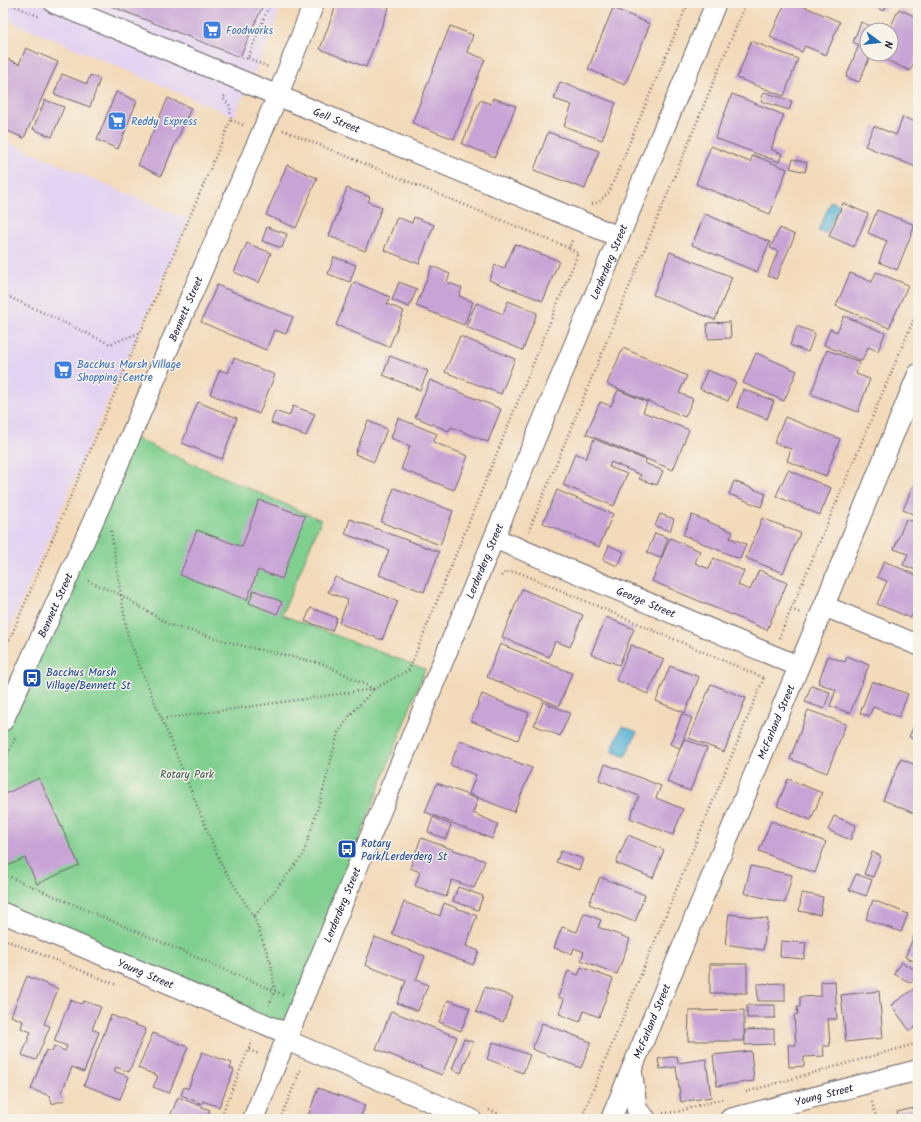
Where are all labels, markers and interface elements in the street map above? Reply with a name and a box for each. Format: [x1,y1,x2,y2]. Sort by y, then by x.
supermarket icon: Foodworks [201,19,223,41]
place label: Foodworks [226,22,273,40]
north arrow [859,22,899,62]
text: N [878,39,897,50]
street label: Gell Street [310,103,363,139]
supermarket icon: Reddy Express [106,110,128,132]
place label: Reddy Express [131,113,198,131]
street label: Lerderderg Street [586,221,634,303]
street label: Bennett Street [164,273,209,345]
place label: Bacchus Marsh Village Shopping Centre [77,356,181,387]
supermarket icon: Bacchus Marsh Village Shopping Centre [52,359,74,381]
street label: Lerderderg Street [462,520,509,602]
street label: Bennett Street [34,570,79,641]
street label: George Street [613,582,679,624]
place label: Bacchus Marsh Village/Bennett St [46,664,131,695]
bus stop icon: Bacchus Marsh Village/Bennett St [21,667,43,689]
street label: McFarland Street [753,681,801,763]
park label: Rotary Park [160,766,215,784]
place label: Rotary Park/Lerderderg St [361,835,448,866]
bus stop icon: Rotary Park/Lerderderg St [336,838,358,860]
street label: Lerderderg Street [319,864,367,946]
street label: Young Street [114,954,177,995]
street label: McFarland Street [629,981,676,1062]
street label: Young Street [793,1079,856,1112]

